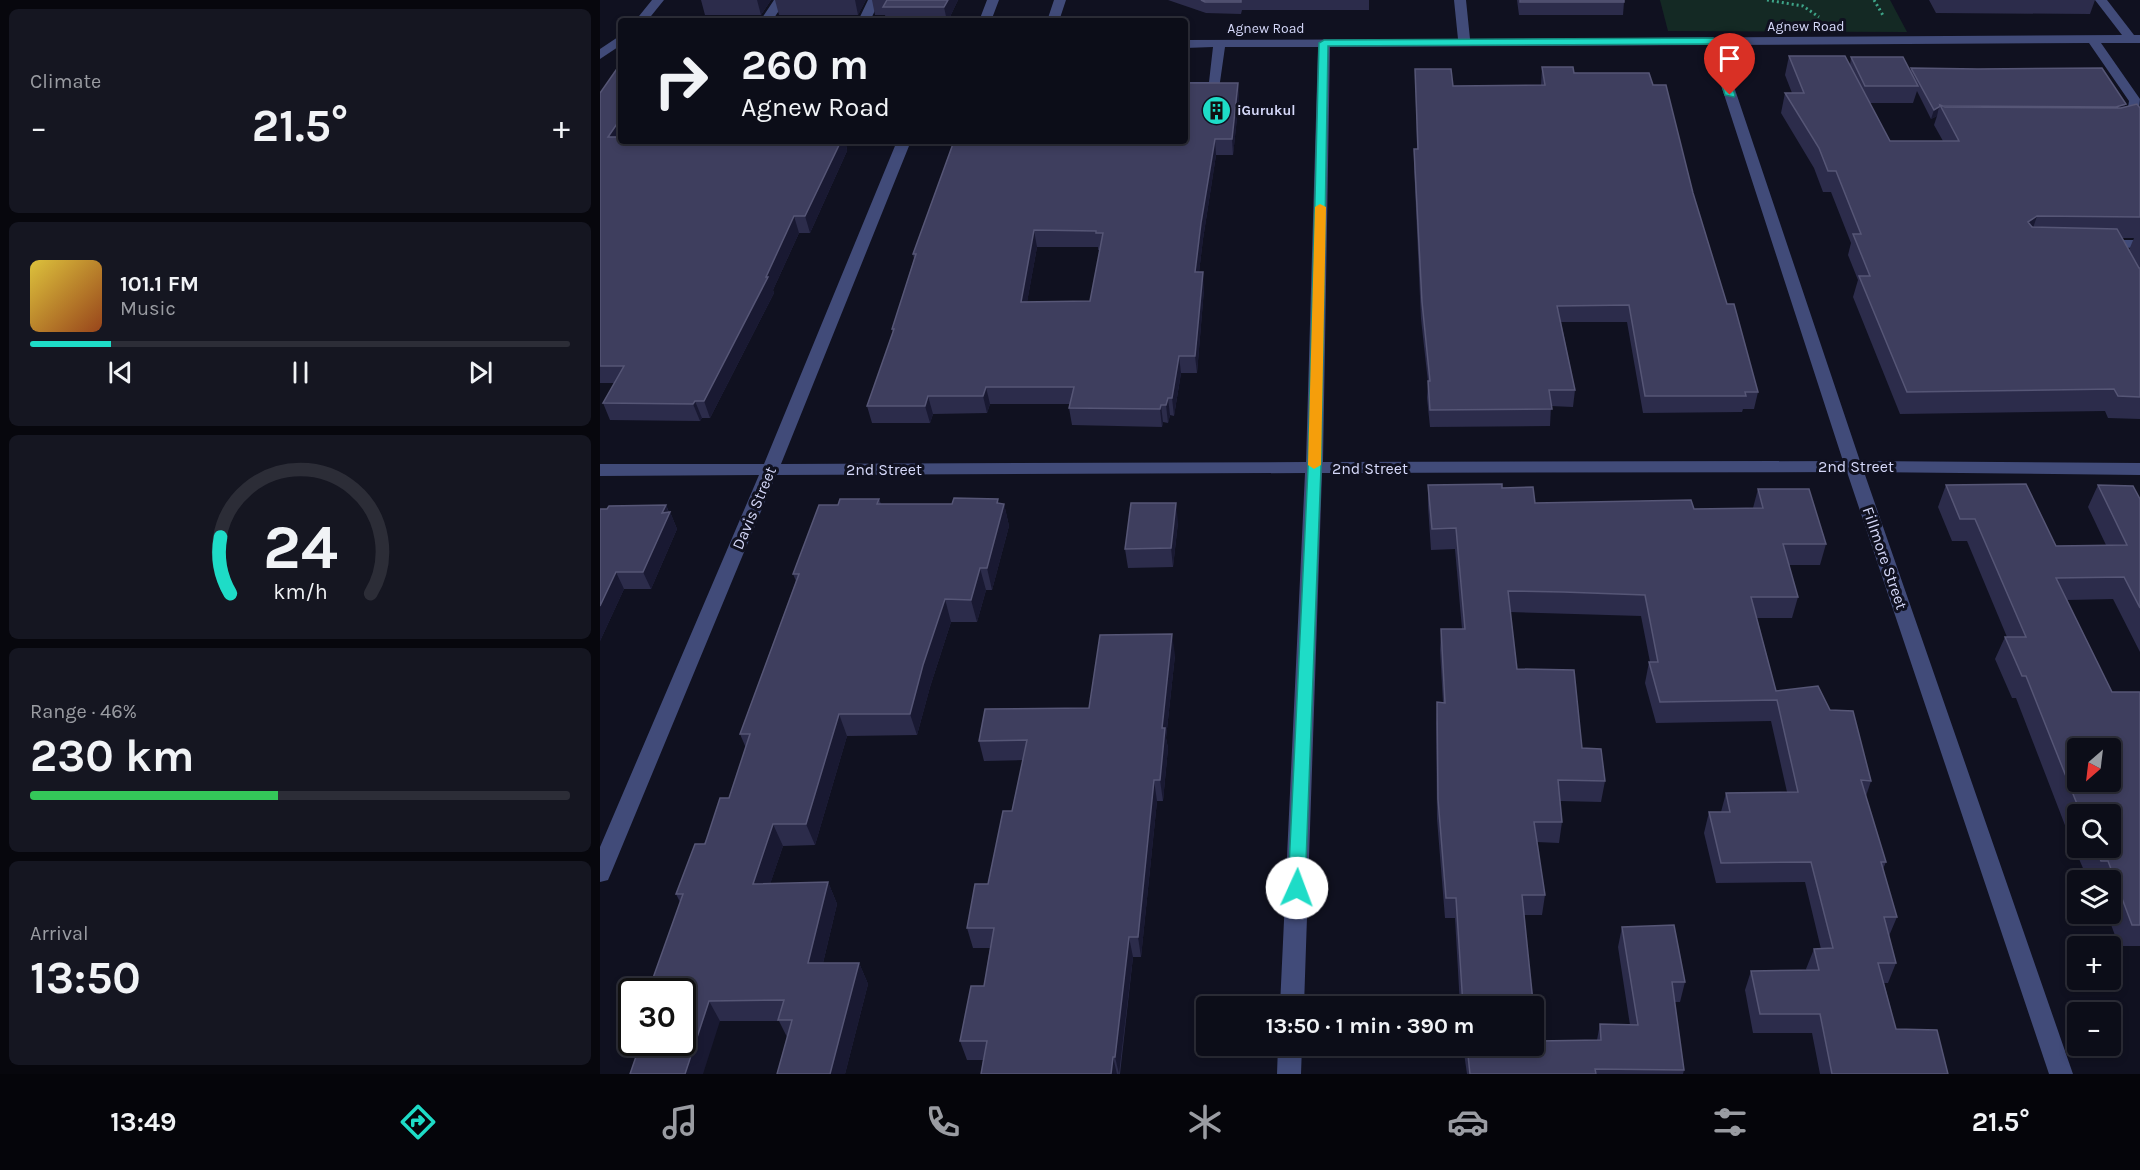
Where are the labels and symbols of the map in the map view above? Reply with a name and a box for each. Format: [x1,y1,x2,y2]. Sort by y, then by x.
street label: Agnew Road [1767,18,1845,35]
street label: Agnew Road [1227,20,1305,37]
pin [1704,33,1755,95]
building icon: iGurukul [1200,94,1232,126]
place label: iGurukul [1237,102,1295,119]
street label: 2nd Street [1818,457,1894,476]
street label: 2nd Street [1332,459,1408,478]
street label: 2nd Street [846,460,922,479]
street label: Davis Street [728,464,780,552]
street label: Fillmore Street [1859,504,1911,612]
north arrow [2067,738,2121,792]
position arrow [1265,856,1329,920]
speed limit sign: 30 [618,978,696,1056]

